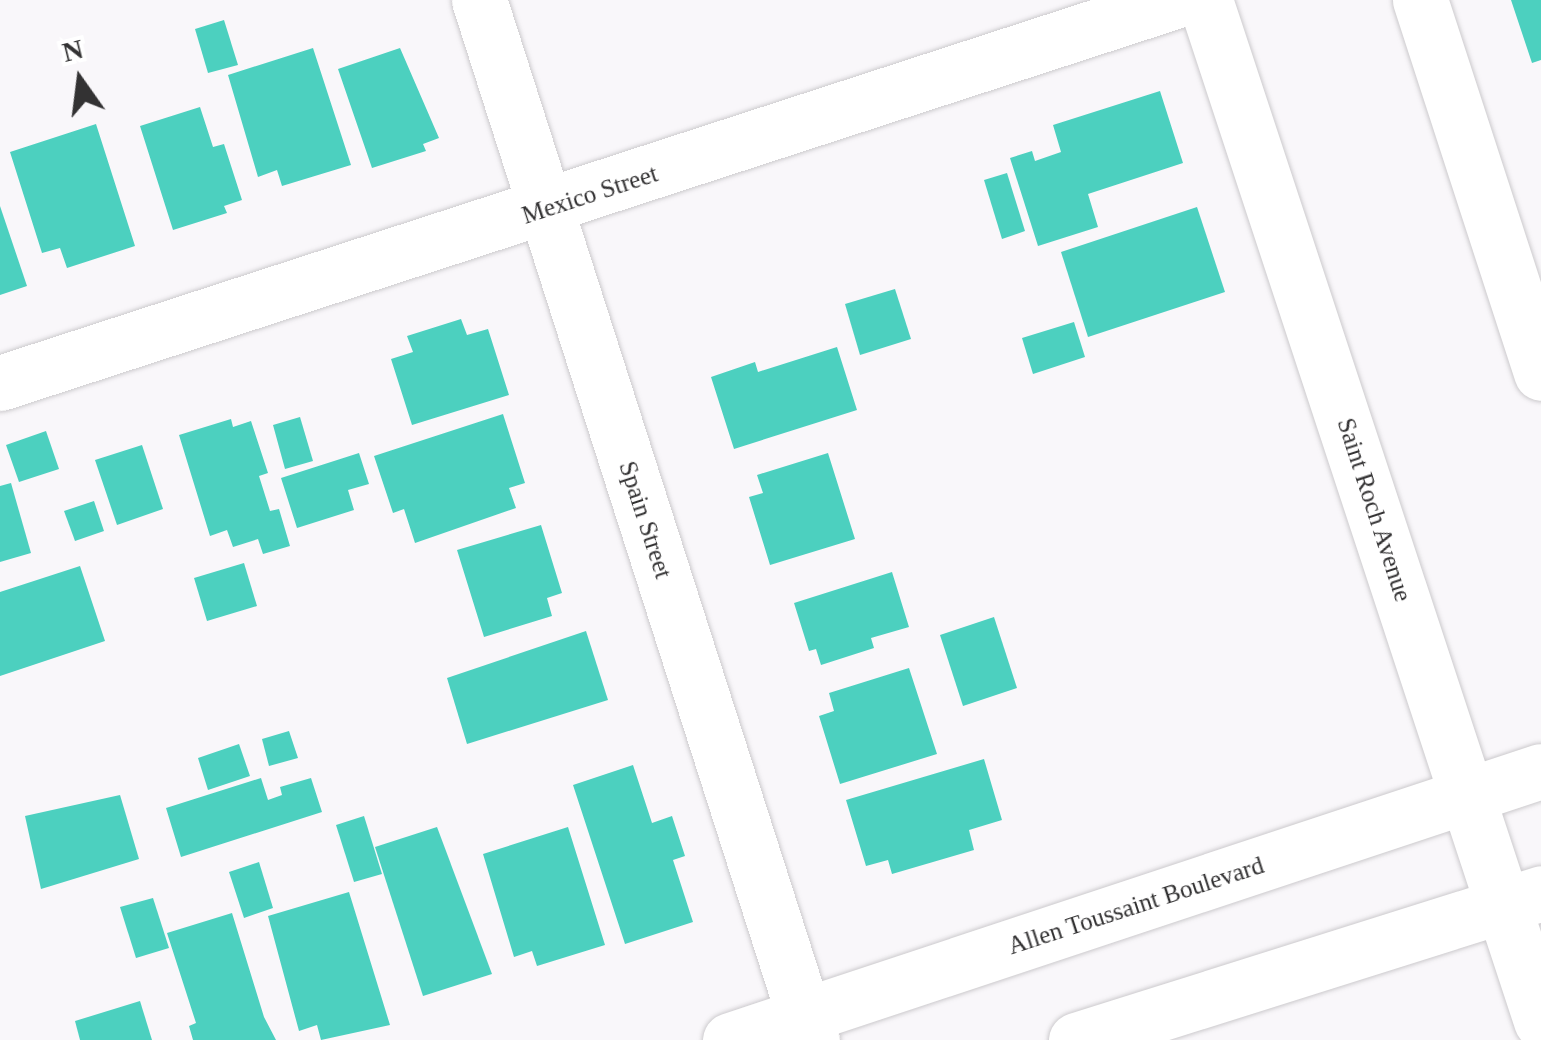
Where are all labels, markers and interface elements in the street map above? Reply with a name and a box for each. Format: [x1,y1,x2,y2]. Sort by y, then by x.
north arrow [30,30,130,130]
text: N [59,33,86,68]
street label: Mexico Street [518,159,662,231]
street label: Saint Roch Avenue [1330,414,1418,606]
street label: Spain Street [612,458,678,582]
street label: Allen Toussaint Boulevard [1004,850,1268,962]

